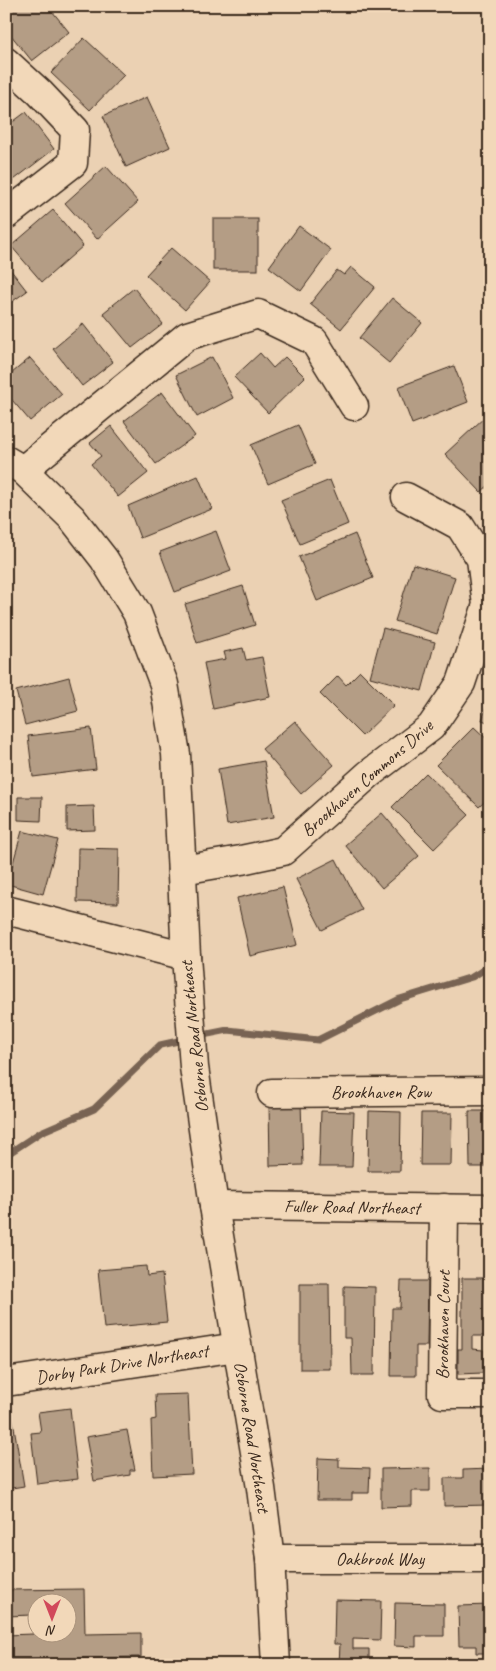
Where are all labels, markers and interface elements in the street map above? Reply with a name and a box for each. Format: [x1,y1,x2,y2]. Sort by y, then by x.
street label: Brookhaven Commons Drive [297,714,438,841]
street label: Osborne Road Northeast [175,958,213,1114]
street label: Brookhaven Row [331,1081,433,1103]
street label: Fuller Road Northeast [284,1195,423,1219]
street label: Brookhaven Court [431,1268,455,1380]
street label: Dorby Park Drive Northeast [34,1339,213,1388]
street label: Osborne Road Northeast [229,1360,275,1516]
street label: Oakbrook Way [336,1548,426,1570]
north arrow [28,1594,78,1644]
text: N [45,1622,56,1639]

